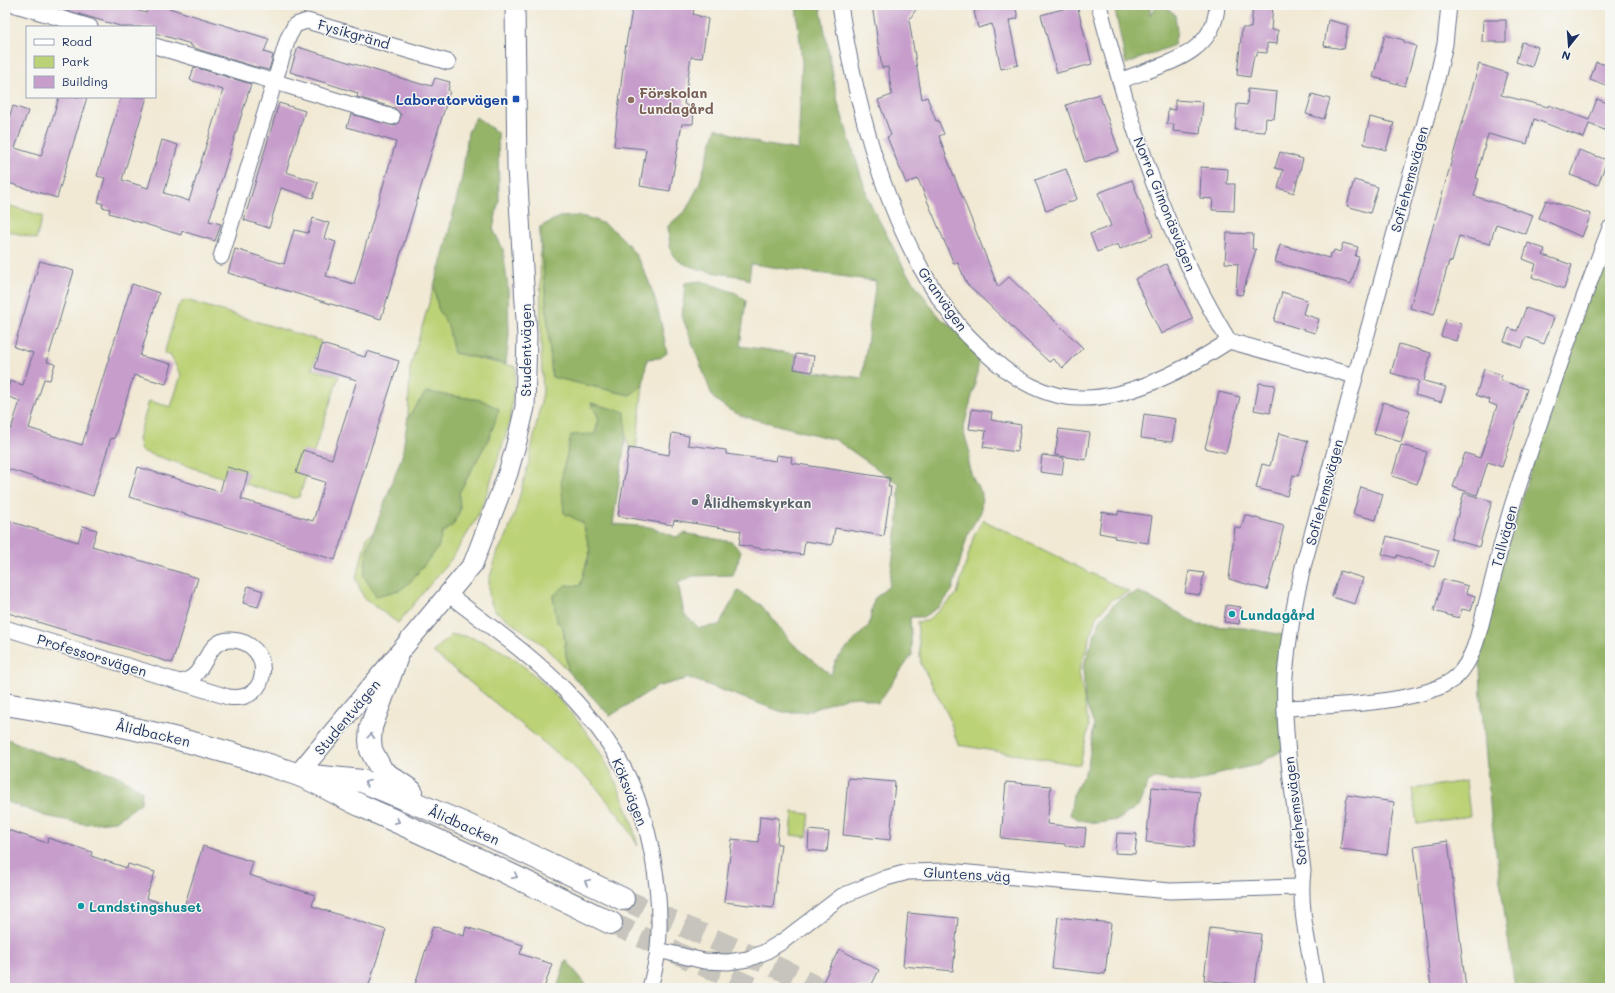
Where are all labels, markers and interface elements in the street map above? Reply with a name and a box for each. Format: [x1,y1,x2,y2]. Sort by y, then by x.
street label: Fysikgränd [316,15,392,53]
legend [26,26,156,98]
north arrow [1549,26,1589,66]
text: Road [62,33,92,49]
text: N [1560,48,1572,64]
text: Park [62,53,89,69]
text: Building [62,73,108,89]
place label: Förskolan Lundagård [639,83,714,118]
place label: Laboratorvägen [396,90,508,109]
marker: Laboratorvägen [511,94,521,104]
marker: Förskolan Lundagård [626,95,636,105]
street label: Sofiehemsvägen [1386,124,1432,234]
street label: Norra Gimonäsvägen [1129,134,1201,274]
street label: Granvägen [914,263,972,335]
street label: Studentvägen [516,303,535,397]
street label: Sofiehemsvägen [1301,437,1347,547]
place label: Ålidhemskyrkan [703,493,811,512]
marker: Ålidhemskyrkan [690,497,700,507]
street label: Tallvägen [1487,503,1521,569]
place label: Lundagård [1240,605,1315,624]
marker: Lundagård [1227,609,1237,619]
street label: Professorsvägen [35,629,149,681]
street label: Studentvägen [310,675,384,759]
street label: Ålidbacken [114,715,192,751]
one-way arrow [366,733,375,739]
street label: Köksvägen [608,755,652,829]
street label: Sofiehemsvägen [1279,756,1311,866]
one-way arrow [363,780,370,788]
street label: Ålidbacken [425,801,503,849]
one-way arrow [393,817,400,825]
street label: Gluntens väg [923,862,1011,886]
one-way arrow [510,871,518,879]
one-way arrow [584,879,592,887]
place label: Landstingshuset [89,897,202,916]
marker: Landstingshuset [76,901,86,911]

